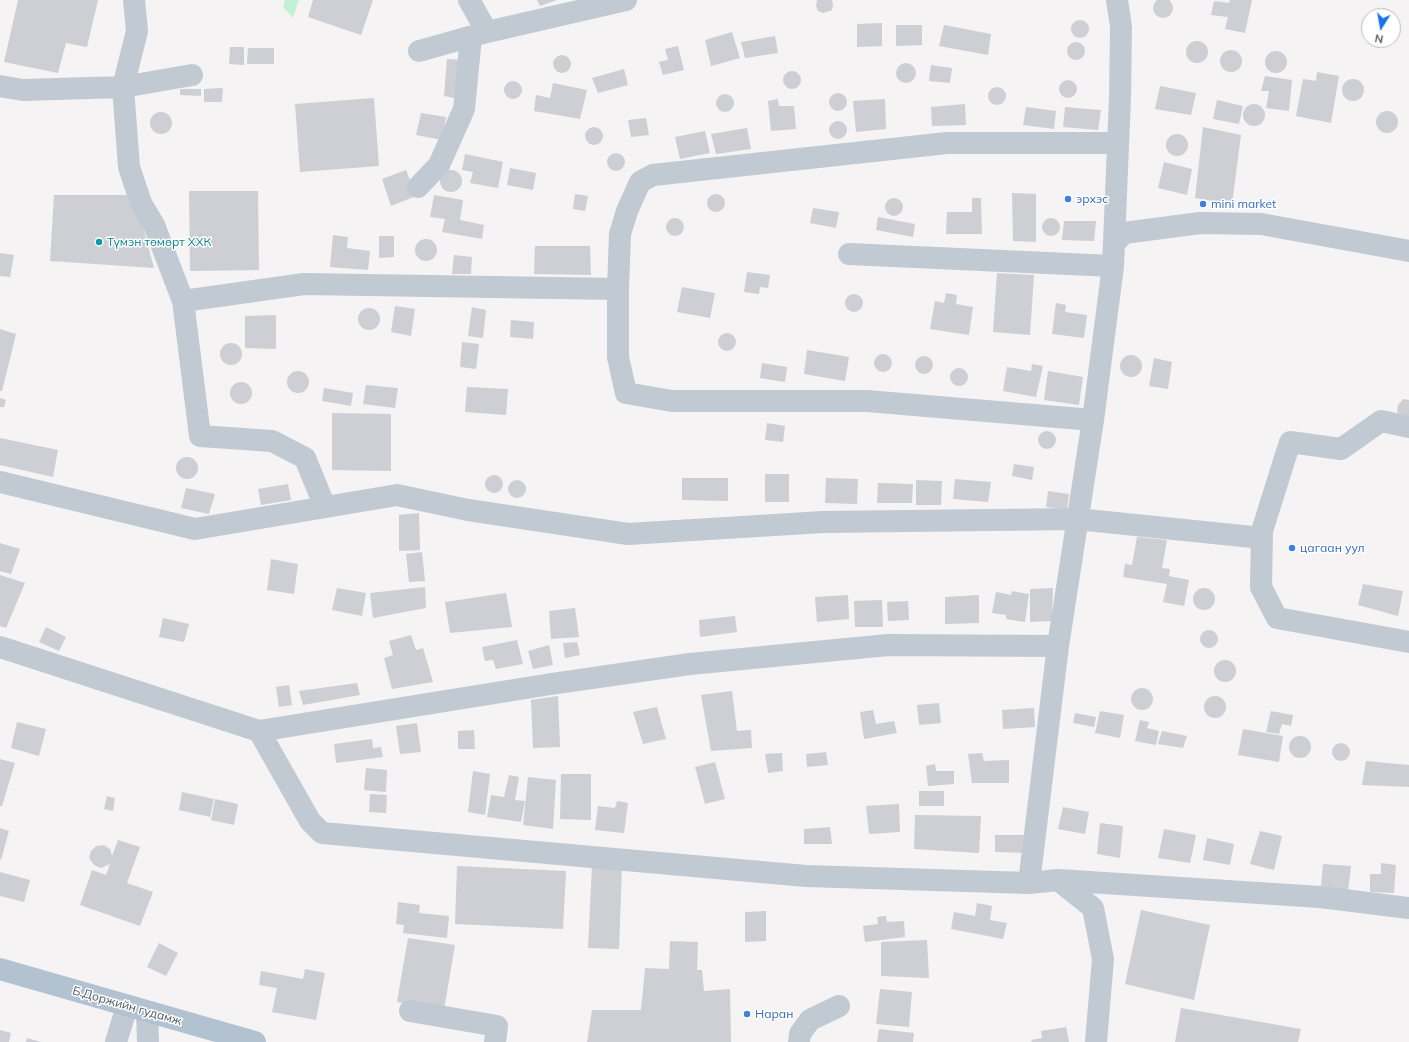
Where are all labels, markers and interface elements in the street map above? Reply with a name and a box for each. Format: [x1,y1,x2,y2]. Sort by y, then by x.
north arrow [1361,8,1401,48]
text: N [1373,31,1384,46]
place label: эрхэс [1076,192,1108,206]
marker: эрхэс [1063,194,1073,204]
place label: mini market [1211,197,1276,211]
marker: mini market [1198,199,1208,209]
place label: Түмэн төмөрт ХХК [107,235,211,249]
marker: Түмэн төмөрт ХХК [94,237,104,247]
place label: цагаан уул [1300,541,1365,555]
marker: цагаан уул [1287,543,1297,553]
street label: Б.Доржийн гудамж [71,983,183,1029]
place label: Наран [755,1007,793,1021]
marker: Наран [742,1009,752,1019]

